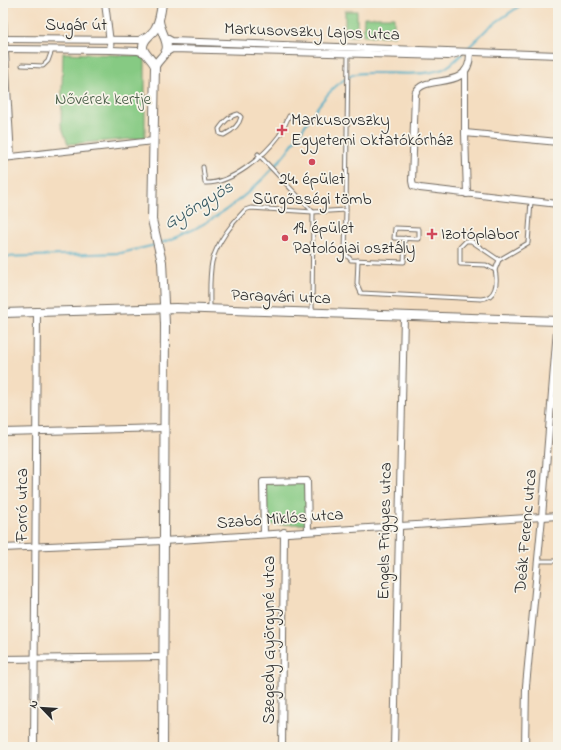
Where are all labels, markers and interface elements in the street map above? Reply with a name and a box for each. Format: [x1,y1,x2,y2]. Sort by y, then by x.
street label: Sugár út [45,13,107,40]
street label: Markusovszky Lajos utca [224,16,400,49]
park label: Nővérek kertje [55,87,151,112]
place label: Markusovszky Egyetemi Oktatókórház [291,108,454,155]
marker: Markusovszky Egyetemi Oktatókórház [276,124,288,136]
marker: 24. épület Sürgősségi tömb [307,157,317,167]
place label: 24. épület Sürgősségi tömb [253,167,371,214]
water label: Gyöngyös [159,175,240,237]
place label: 19. épület Patológiai osztály [293,216,415,263]
place label: Izotóplabor [441,222,520,247]
marker: Izotóplabor [426,228,438,240]
marker: 19. épület Patológiai osztály [280,233,290,243]
street label: Paragvári utca [231,283,331,313]
street label: Engels Frigyes utca [371,462,401,600]
street label: Forró utca [10,468,35,543]
street label: Deák Ferenc utca [508,468,544,595]
street label: Szabó Miklós utca [216,502,344,536]
street label: Szegedy Györgyné utca [257,556,284,724]
north arrow [22,688,62,728]
text: N [25,697,43,711]

